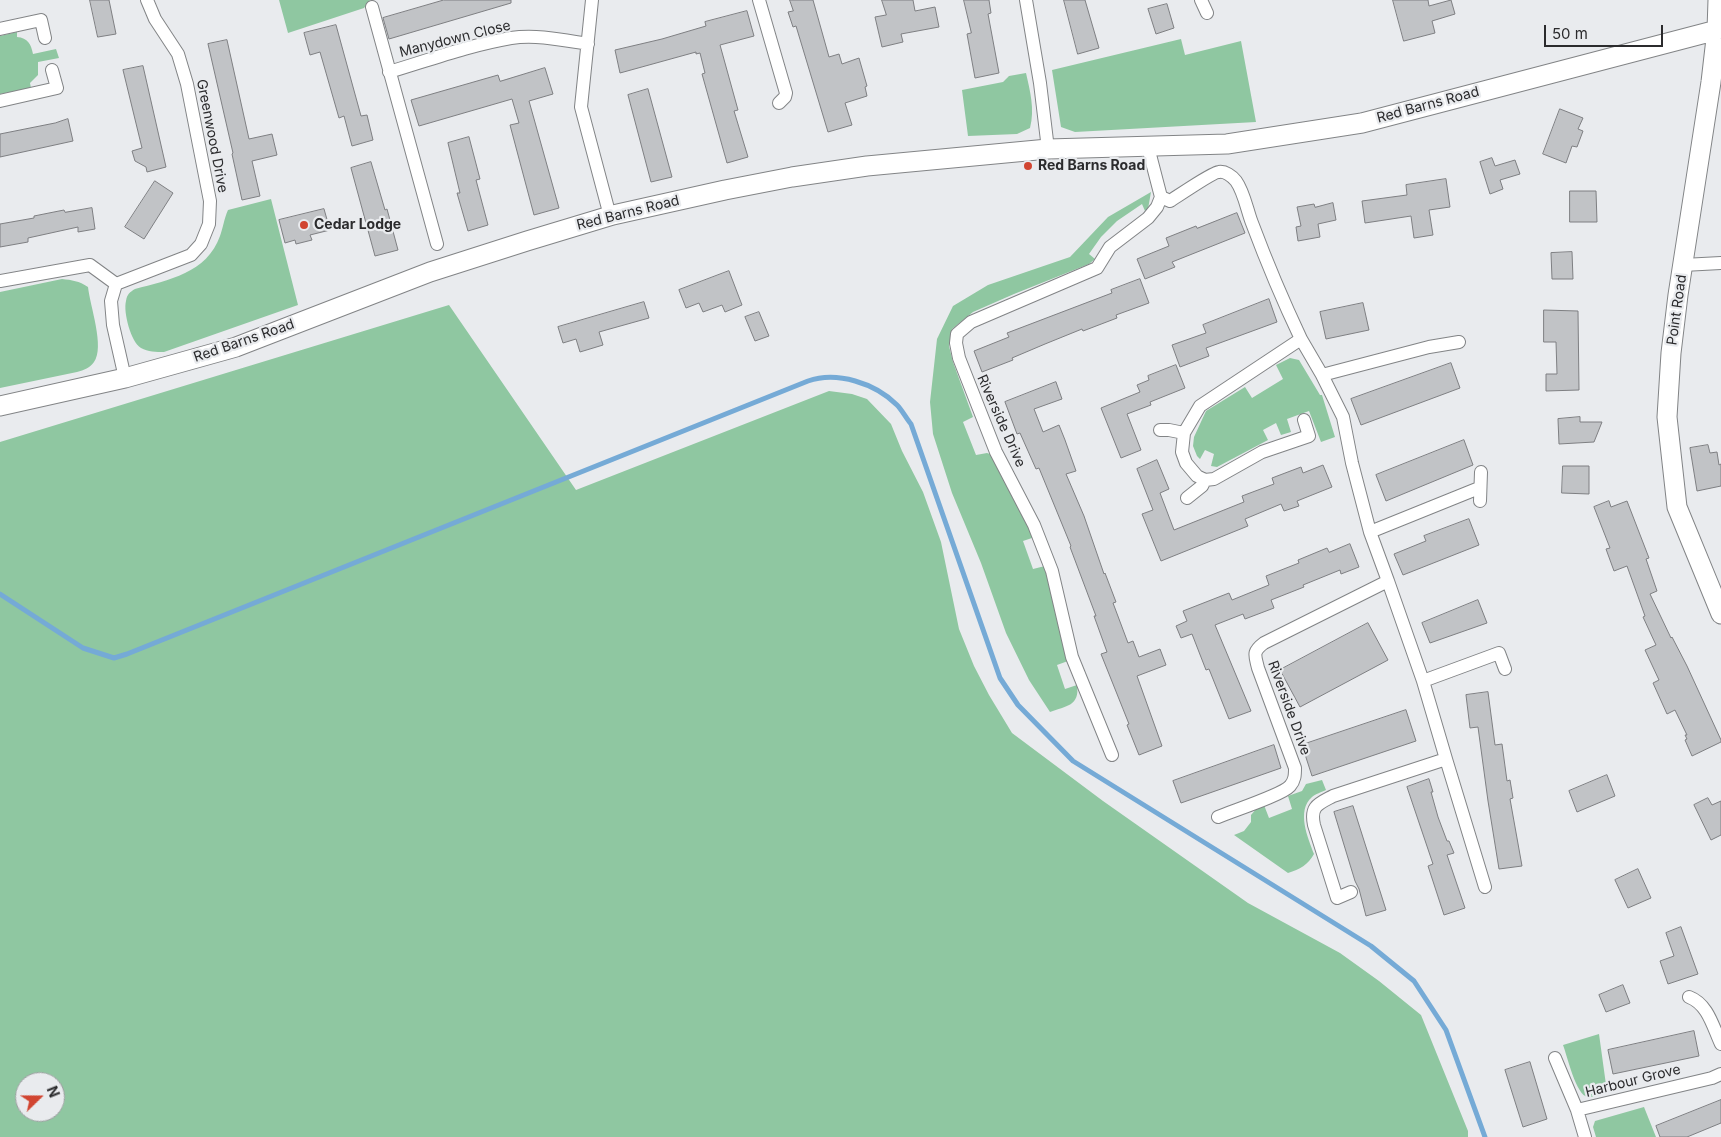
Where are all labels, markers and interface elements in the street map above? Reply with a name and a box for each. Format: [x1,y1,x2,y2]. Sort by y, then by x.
scale bar [1546,15,1665,47]
street label: Manydown Close [398,17,512,61]
text: 50 m [1552,24,1588,43]
street label: Greenwood Drive [193,78,231,194]
street label: Red Barns Road [1375,83,1481,127]
place label: Red Barns Road [1038,158,1145,174]
marker: Red Barns Road [1022,160,1034,172]
street label: Red Barns Road [575,192,681,234]
place label: Cedar Lodge [314,217,401,233]
marker: Cedar Lodge [298,219,310,231]
street label: Point Road [1664,274,1690,346]
street label: Red Barns Road [191,316,297,366]
street label: Riverside Drive [973,372,1029,470]
street label: Riverside Drive [1264,658,1314,758]
street label: Harbour Grove [1584,1061,1682,1101]
north arrow [15,1072,65,1122]
text: N [44,1083,63,1100]

